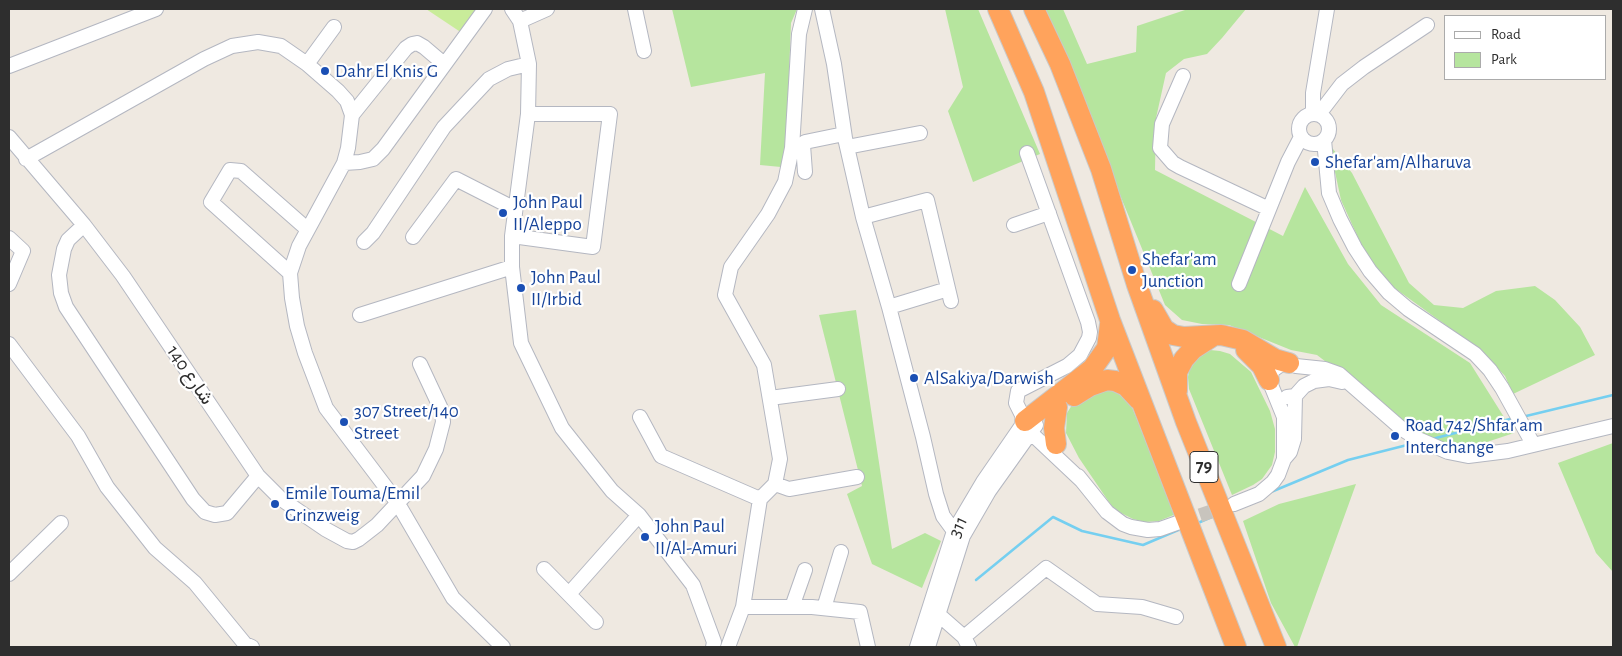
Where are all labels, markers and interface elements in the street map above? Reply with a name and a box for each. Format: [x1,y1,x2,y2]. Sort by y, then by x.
legend [1444,15,1607,80]
text: Road [1491,27,1521,42]
text: Park [1491,52,1517,67]
place label: Dahr El Knis G [335,60,438,82]
marker: Dahr El Knis G [319,65,331,77]
place label: Shefar'am/Alharuva [1325,151,1472,173]
marker: Shefar'am/Alharuva [1309,156,1321,168]
place label: John Paul II/Aleppo [513,191,583,235]
marker: John Paul II/Aleppo [497,207,509,219]
place label: Shefar'am Junction [1142,248,1217,292]
marker: Shefar'am Junction [1126,264,1138,276]
place label: John Paul II/Irbid [531,266,601,310]
marker: John Paul II/Irbid [515,282,527,294]
street label: شارع 140 [162,341,218,409]
place label: AlSakiya/Darwish [924,367,1054,389]
marker: AlSakiya/Darwish [908,372,920,384]
place label: 307 Street/140 Street [354,400,459,444]
place label: Road 742/Shfar'am Interchange [1405,414,1543,458]
marker: 307 Street/140 Street [338,416,350,428]
marker: Road 742/Shfar'am Interchange [1389,430,1401,442]
road number: 79 [1190,452,1218,482]
place label: Emile Touma/Emil Grinzweig [285,482,420,526]
marker: Emile Touma/Emil Grinzweig [269,498,281,510]
street label: 311 [943,513,973,541]
place label: John Paul II/Al-Amuri [655,515,737,559]
marker: John Paul II/Al-Amuri [639,531,651,543]

